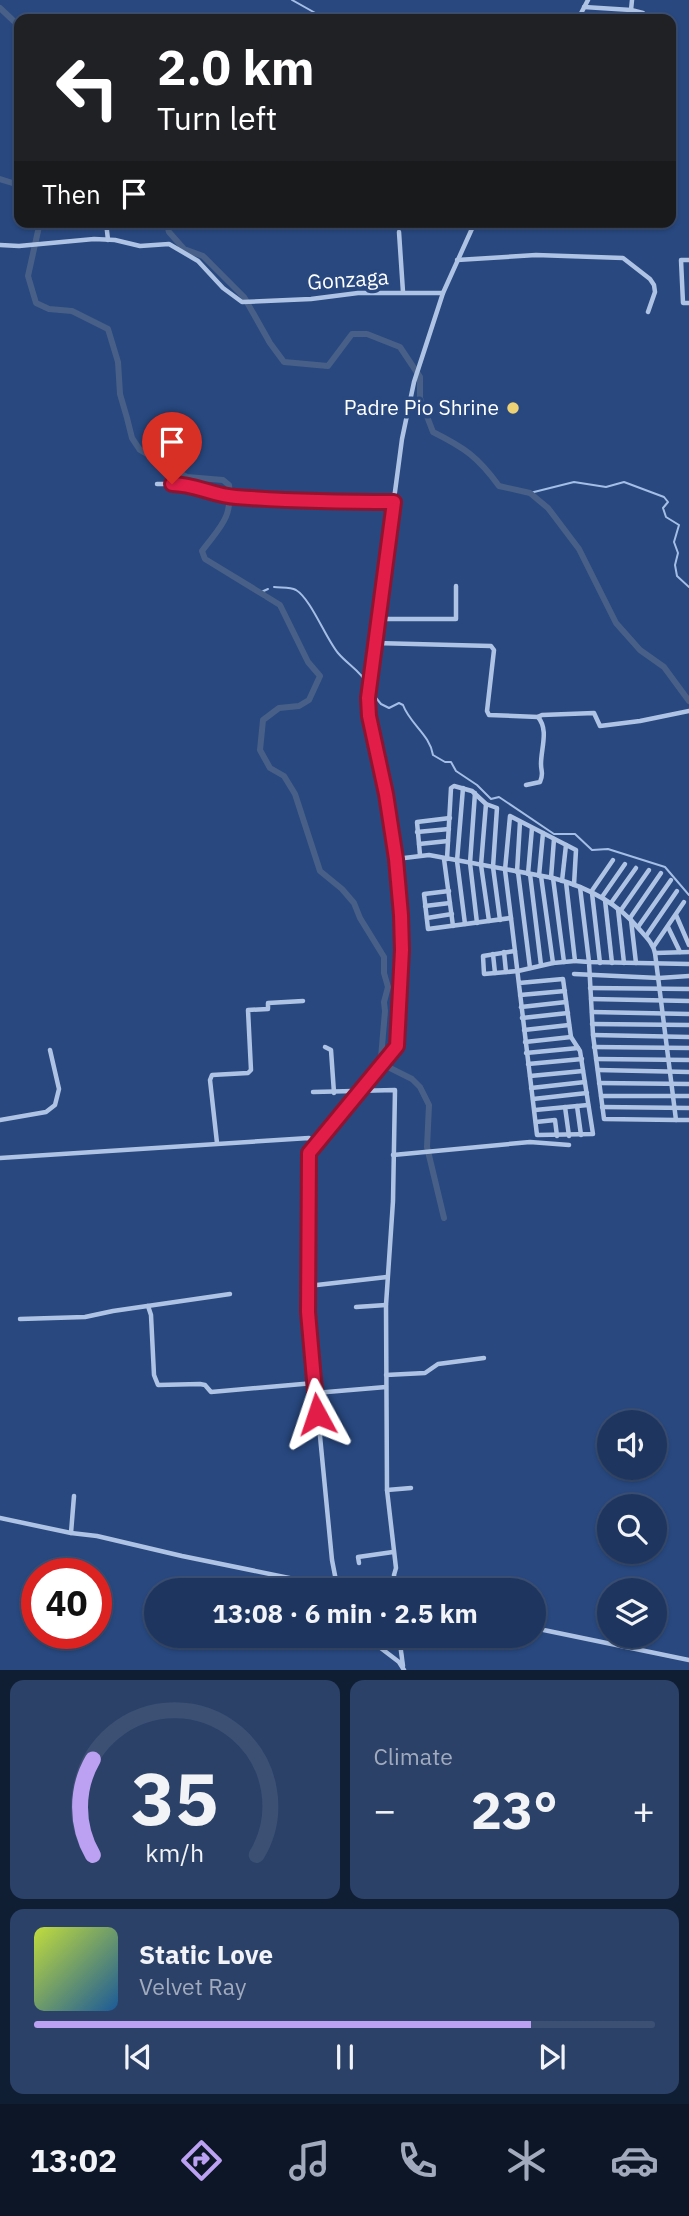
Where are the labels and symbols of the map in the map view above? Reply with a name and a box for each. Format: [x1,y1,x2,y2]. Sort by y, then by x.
street label: Gonzaga [306,262,390,296]
place label: Padre Pio Shrine [344,393,499,421]
marker: Padre Pio Shrine [505,400,521,416]
pin [142,412,202,484]
position arrow [280,1377,354,1451]
speed limit sign: 40 [21,1558,112,1649]

